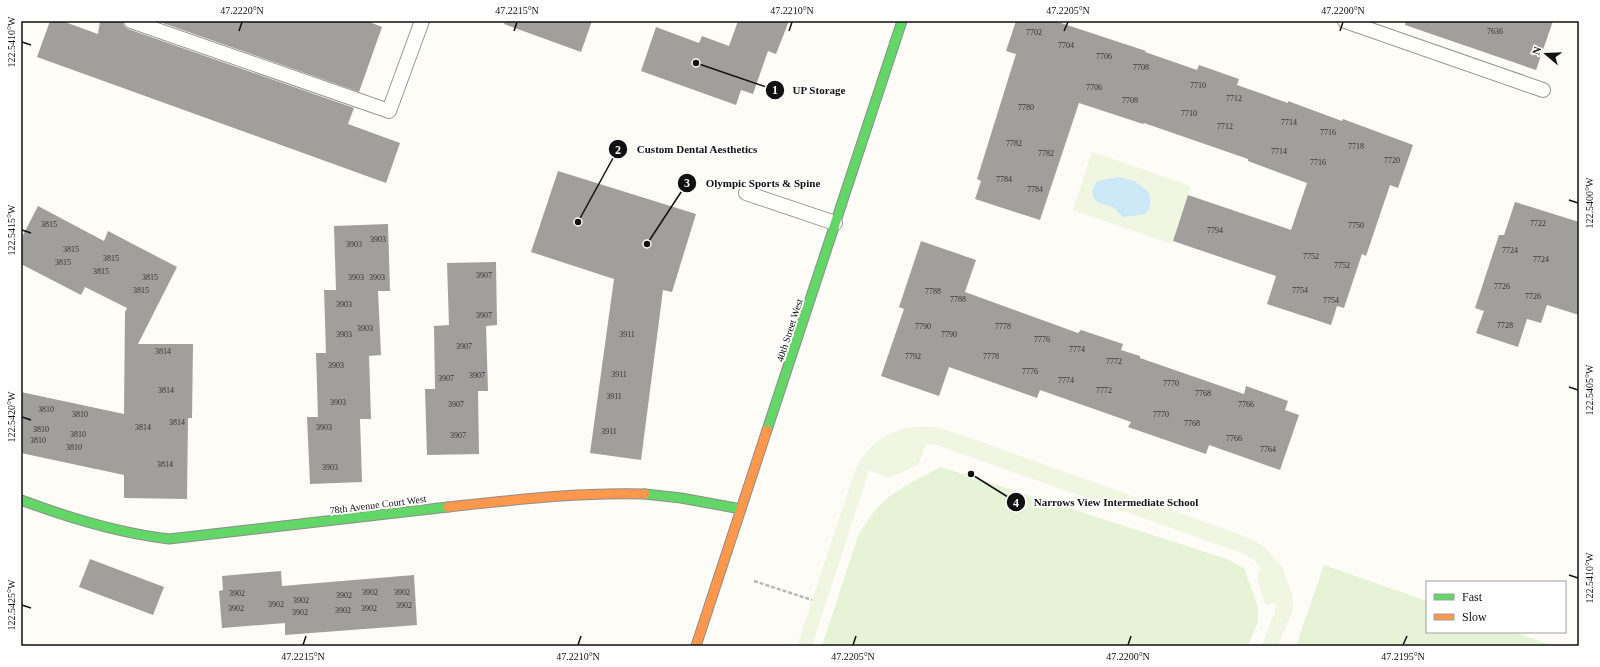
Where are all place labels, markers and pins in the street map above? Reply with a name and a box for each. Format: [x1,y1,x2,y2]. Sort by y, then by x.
callout: UP Storage [765,79,854,102]
callout: Custom Dental Aesthetics [608,138,765,161]
callout: Olympic Sports & Spine [677,172,828,195]
callout: Narrows View Intermediate School [1006,491,1207,514]

